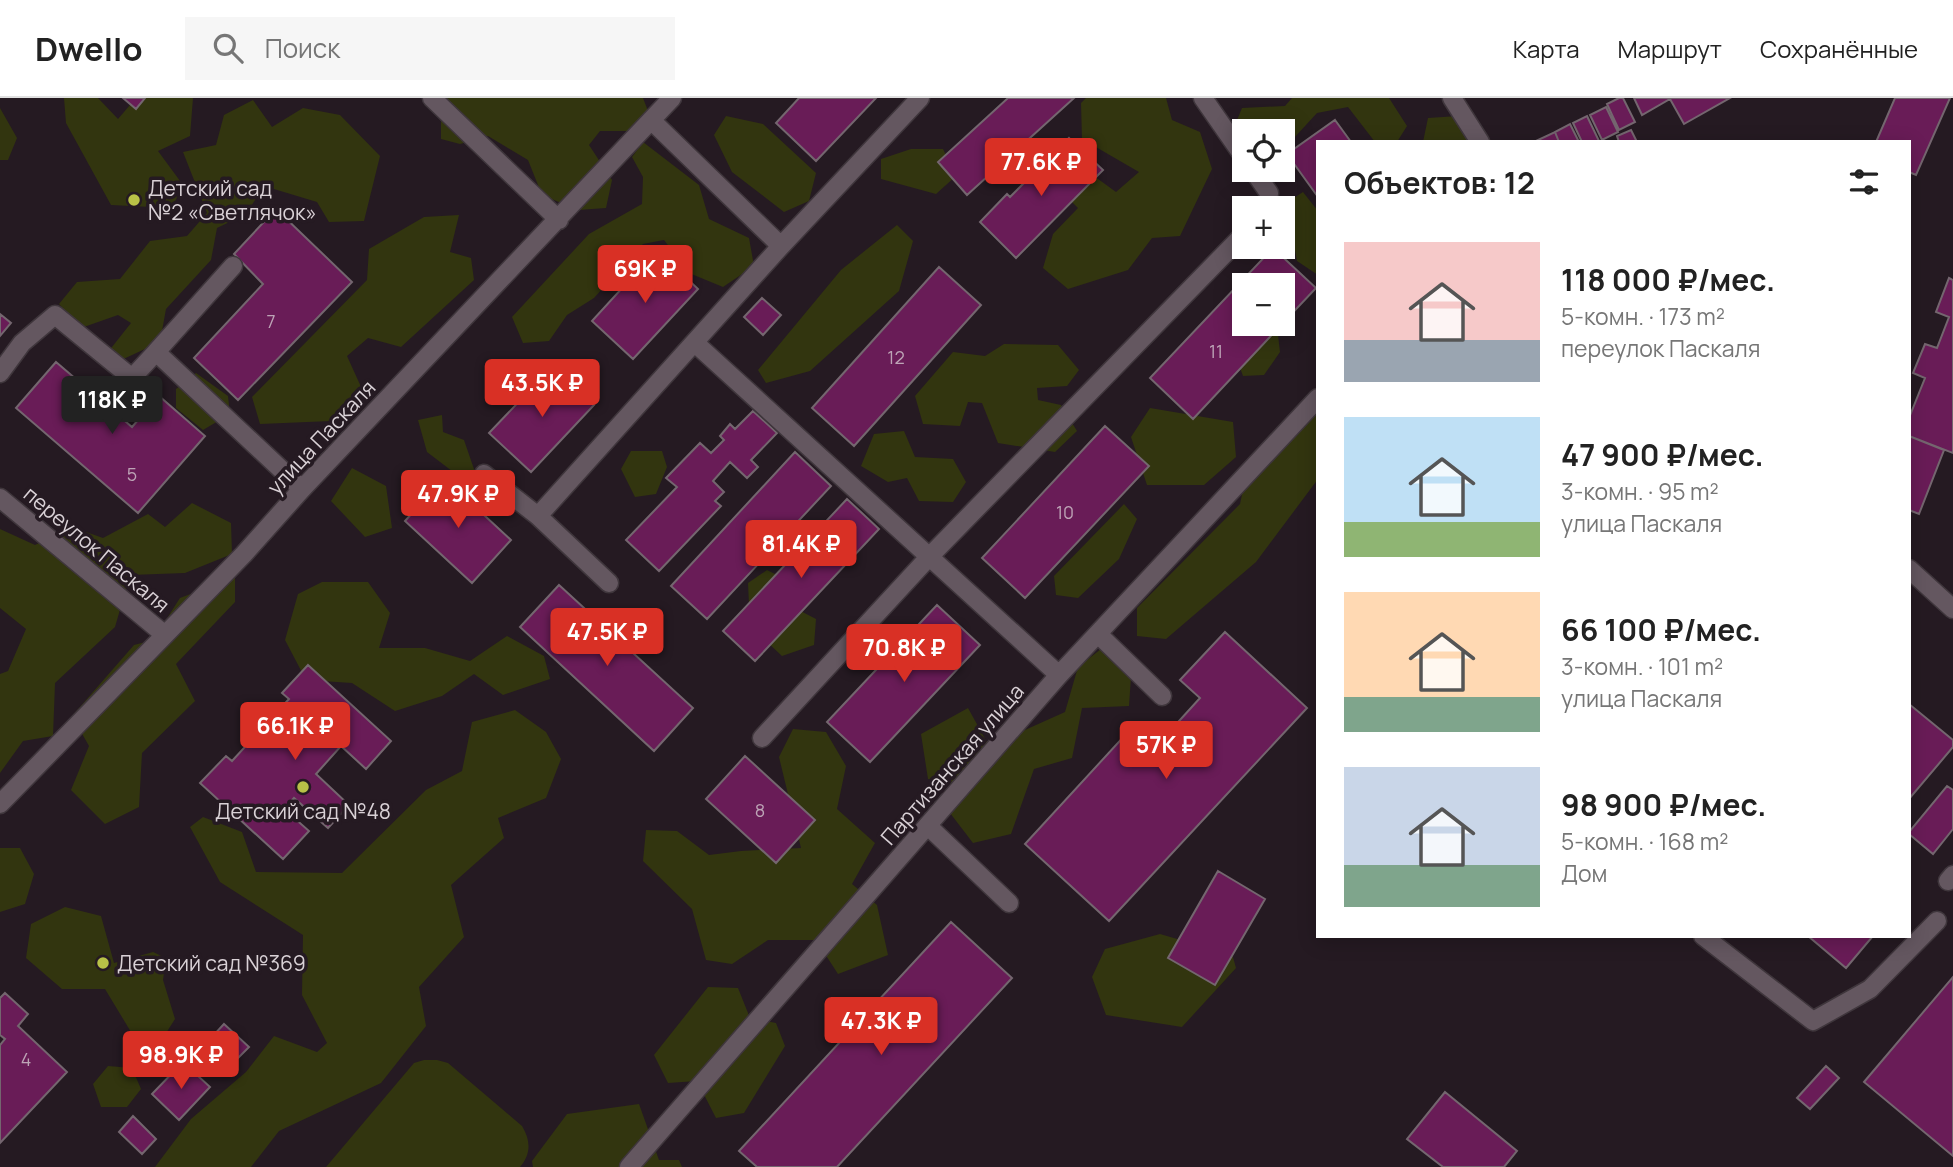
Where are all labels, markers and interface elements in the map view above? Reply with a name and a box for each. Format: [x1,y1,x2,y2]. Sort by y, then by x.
search box [185,17,675,80]
text: Dwello [35,26,143,71]
icon: search [209,29,247,67]
text: Поиск [265,30,340,66]
text: Карта [1513,32,1580,65]
text: Маршрут [1618,32,1722,65]
text: Сохранённые [1760,32,1918,65]
map controls [1232,119,1295,336]
button: locate [1232,119,1295,182]
pin: 77.6K ₽ [976,139,1106,198]
text: 77.6K ₽ [1001,145,1081,177]
text: Объектов: 12 [1344,162,1535,203]
icon: filters [1845,163,1883,201]
place label: Детский сад №2 «Светлячок» [148,174,317,226]
marker: Детский сад №2 «Светлячок» [126,192,142,208]
button: + [1232,196,1295,259]
pin: 69K ₽ [596,246,694,305]
text: 69K ₽ [614,252,676,284]
text: 118 000 ₽/мес. [1561,259,1775,300]
icon: home [1400,270,1484,354]
button: − [1232,273,1295,336]
text: 5-комн. · 173 m² [1561,300,1725,332]
house number: 7 [266,309,276,333]
text: переулок Паскаля [1561,332,1760,364]
house number: 11 [1209,339,1223,363]
house number: 12 [887,345,905,369]
pin: 43.5K ₽ [477,360,607,419]
text: 43.5K ₽ [501,366,583,398]
street label: улица Паскаля [261,374,381,500]
pin: 118K ₽ [55,376,169,436]
text: 118K ₽ [77,383,147,415]
text: 47 900 ₽/мес. [1561,434,1764,475]
icon: home [1400,445,1484,529]
house number: 5 [127,462,137,486]
pin: 47.9K ₽ [393,470,523,530]
text: 3-комн. · 95 m² [1561,475,1719,507]
text: 47.9K ₽ [417,477,499,509]
street label: переулок Паскаля [18,480,176,618]
house number: 10 [1056,500,1074,524]
text: улица Паскаля [1561,507,1722,539]
pin: 81.4K ₽ [736,520,866,580]
text: 81.4K ₽ [762,527,841,559]
pin: 47.5K ₽ [542,608,672,668]
text: 66 100 ₽/мес. [1561,609,1761,650]
text: 47.5K ₽ [566,615,648,647]
icon: home [1400,620,1484,704]
pin: 70.8K ₽ [839,624,969,684]
text: 70.8K ₽ [862,631,946,663]
text: 3-комн. · 101 m² [1561,650,1723,682]
street label: Партизанская улица [874,678,1030,850]
text: улица Паскаля [1561,682,1722,714]
pin: 66.1K ₽ [230,702,360,762]
text: 66.1K ₽ [256,709,334,741]
pin: 57K ₽ [1117,722,1215,781]
text: 57K ₽ [1136,728,1196,760]
marker: Детский сад №48 [295,779,311,795]
text: 98 900 ₽/мес. [1561,784,1766,825]
icon: home [1400,795,1484,879]
place label: Детский сад №48 [215,797,391,825]
house number: 8 [755,798,765,822]
text: 5-комн. · 168 m² [1561,825,1728,857]
text: Дом [1561,857,1607,889]
place label: Детский сад №369 [117,949,306,977]
marker: Детский сад №369 [95,955,111,971]
pin: 47.3K ₽ [816,998,946,1057]
text: 47.3K ₽ [840,1004,922,1036]
pin: 98.9K ₽ [116,1032,246,1091]
text: 98.9K ₽ [139,1038,223,1070]
house number: 4 [21,1047,31,1071]

